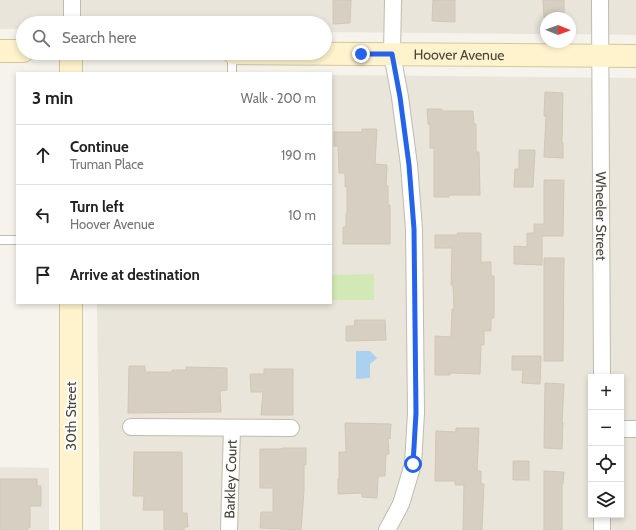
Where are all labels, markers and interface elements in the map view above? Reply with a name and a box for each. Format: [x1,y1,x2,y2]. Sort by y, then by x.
north arrow [540,12,576,48]
search box [16,16,332,60]
icon: search [30,27,52,49]
text: Search here [62,29,137,47]
route end [352,45,370,63]
street label: Hoover Avenue [413,45,505,64]
text: 3 min [32,88,73,108]
text: Walk · 200 m [241,90,316,106]
text: Continue [70,138,129,156]
icon: ahead [32,144,54,166]
text: 190 m [281,147,316,163]
text: Truman Place [70,156,144,172]
street label: Wheeler Street [592,171,610,261]
text: Turn left [70,198,124,216]
icon: left [32,204,54,226]
text: 10 m [288,207,316,223]
text: Hoover Avenue [70,216,154,232]
icon: arrive [32,264,54,286]
text: Arrive at destination [70,266,200,284]
map controls [588,374,624,518]
button: + [588,374,624,410]
street label: 30th Street [62,381,80,450]
button: − [588,410,624,446]
street label: Barkley Court [220,439,241,519]
button: locate [588,446,624,482]
route start [404,455,422,473]
button: layers [588,482,624,518]

